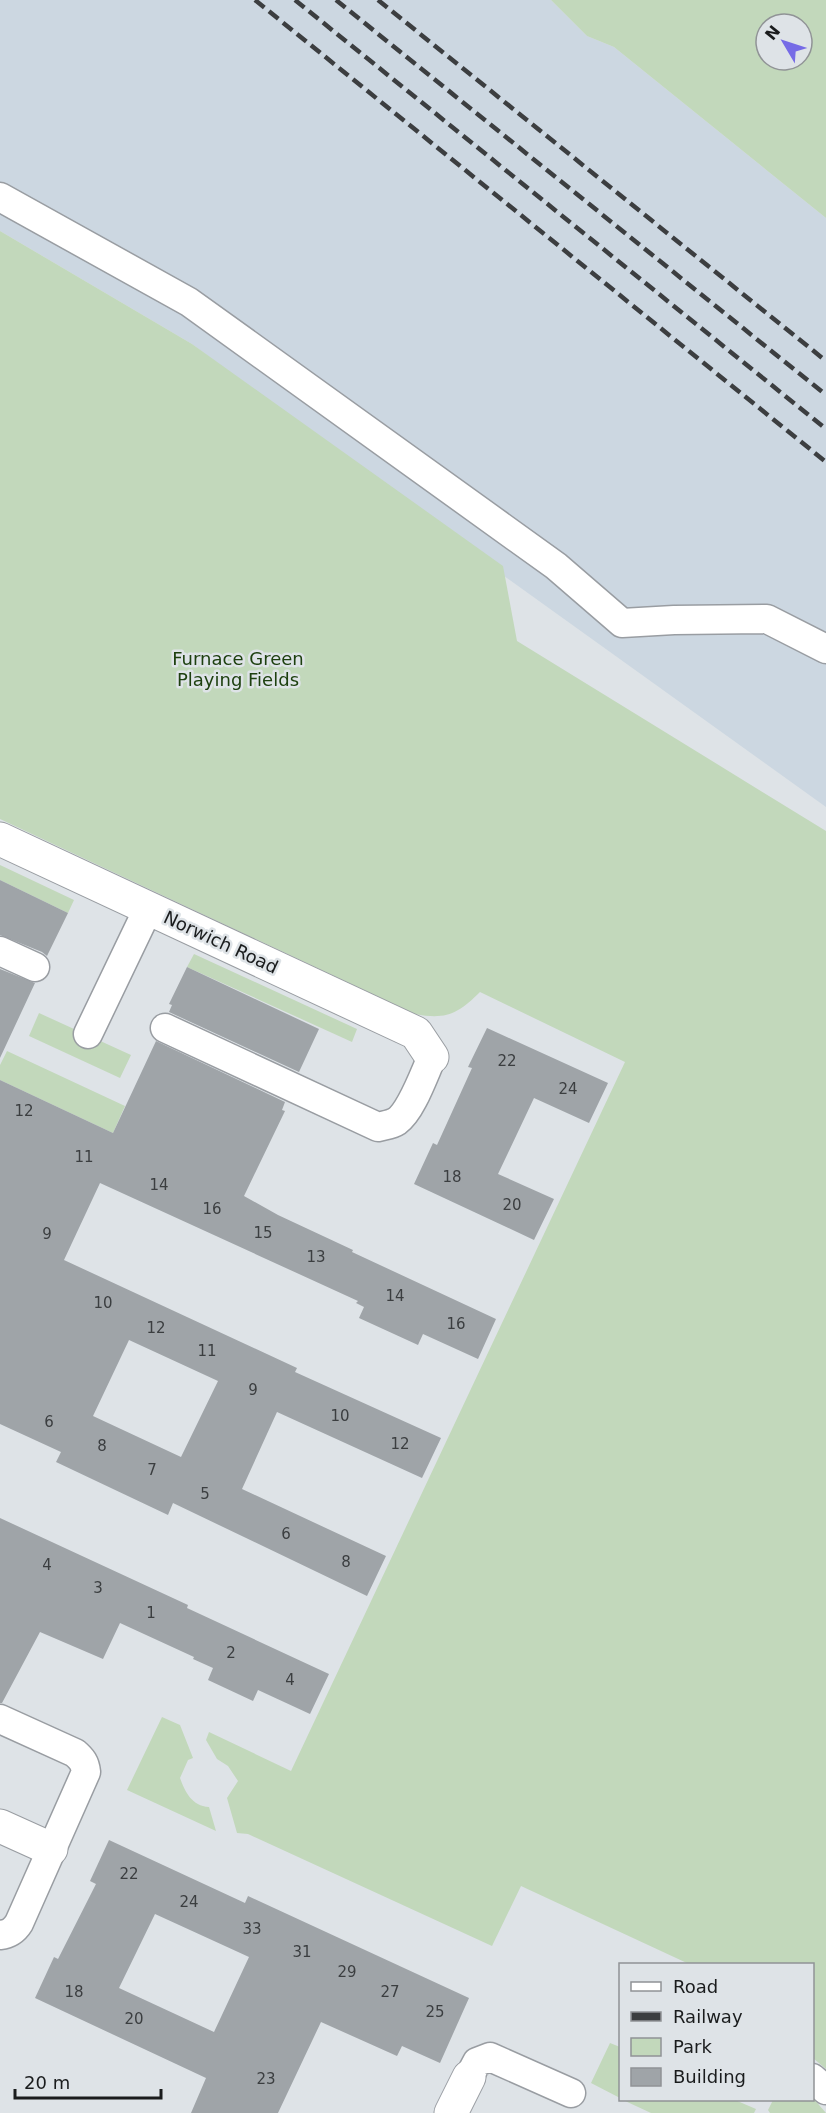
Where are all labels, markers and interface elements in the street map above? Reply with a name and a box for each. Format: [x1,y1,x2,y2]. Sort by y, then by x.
north arrow [754,12,814,72]
text: N [761,22,784,44]
park label: Furnace Green Playing Fields [172,648,304,690]
street label: Norwich Road [160,906,282,978]
house number: 22 [497,1052,517,1070]
house number: 24 [558,1080,578,1098]
house number: 12 [14,1102,34,1120]
house number: 11 [74,1148,94,1166]
house number: 18 [442,1168,462,1186]
house number: 14 [149,1176,169,1194]
house number: 20 [502,1196,522,1214]
house number: 16 [202,1200,222,1218]
house number: 15 [253,1224,273,1242]
house number: 9 [42,1225,52,1243]
house number: 13 [306,1248,326,1266]
house number: 14 [385,1287,405,1305]
house number: 10 [93,1294,113,1312]
house number: 16 [446,1315,466,1333]
house number: 12 [146,1319,166,1337]
house number: 11 [197,1342,217,1360]
house number: 9 [248,1381,258,1399]
house number: 10 [330,1407,350,1425]
house number: 6 [44,1413,54,1431]
house number: 12 [390,1435,410,1453]
house number: 8 [97,1437,107,1455]
house number: 7 [147,1461,157,1479]
house number: 5 [200,1485,210,1503]
house number: 6 [281,1525,291,1543]
house number: 8 [341,1553,351,1571]
house number: 4 [42,1556,52,1574]
house number: 3 [93,1579,103,1597]
house number: 1 [146,1604,156,1622]
house number: 2 [226,1644,236,1662]
house number: 4 [285,1671,295,1689]
house number: 22 [119,1865,139,1883]
house number: 24 [179,1893,199,1911]
house number: 33 [242,1920,262,1938]
house number: 31 [292,1943,312,1961]
house number: 29 [337,1963,357,1981]
legend [619,1963,814,2101]
text: Road [673,1976,718,1997]
house number: 18 [64,1983,84,2001]
house number: 27 [380,1983,400,2001]
house number: 25 [425,2003,445,2021]
text: Railway [673,2006,743,2027]
house number: 20 [124,2010,144,2028]
text: Park [673,2036,712,2057]
scale bar [15,2062,160,2100]
text: Building [673,2066,746,2087]
house number: 23 [256,2070,276,2088]
text: 20 m [24,2072,70,2093]

